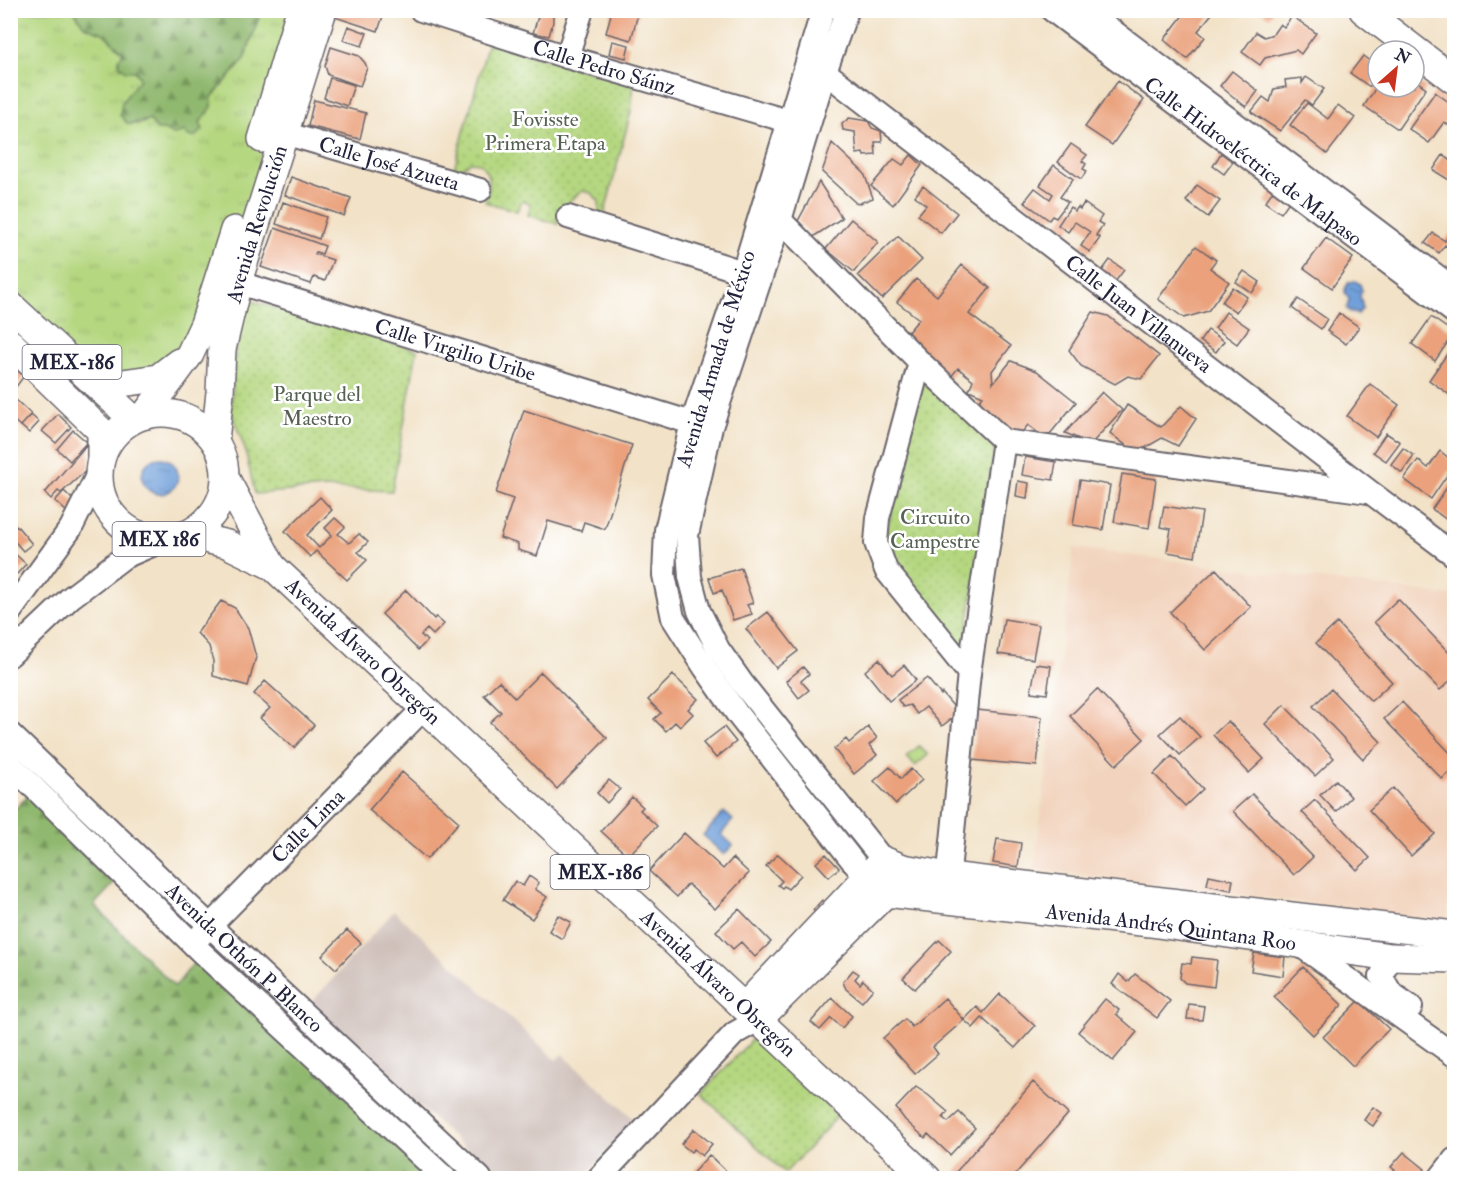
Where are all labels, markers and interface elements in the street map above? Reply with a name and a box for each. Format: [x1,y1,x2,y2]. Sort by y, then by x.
street label: Calle Pedro Sáinz [529,33,679,101]
north arrow [1366,39,1426,99]
text: N [1391,44,1414,69]
street label: Calle Hidroeléctrica de Malpaso [1139,71,1368,252]
park label: Fovisste Primera Etapa [484,106,606,157]
street label: Calle José Azueta [316,130,463,197]
street label: Avenida Revolución [220,142,294,307]
street label: Avenida Armada de México [670,247,762,472]
street label: Calle Juan Villanueva [1060,249,1218,379]
street label: Calle Virgilio Uribe [371,312,539,387]
road number: MEX-186 [22,345,122,379]
park label: Parque del Maestro [273,381,361,432]
park label: Circuito Campestre [890,504,980,555]
road number: MEX 186 [112,522,206,556]
street label: Avenida Álvaro Obregón [279,571,447,731]
street label: Calle Lima [266,783,351,869]
road number: MEX-186 [550,855,650,889]
street label: Avenida Othón P. Blanco [159,876,329,1038]
street label: Avenida Andrés Quintana Roo [1043,898,1298,957]
street label: Avenida Álvaro Obregón [634,903,802,1063]

